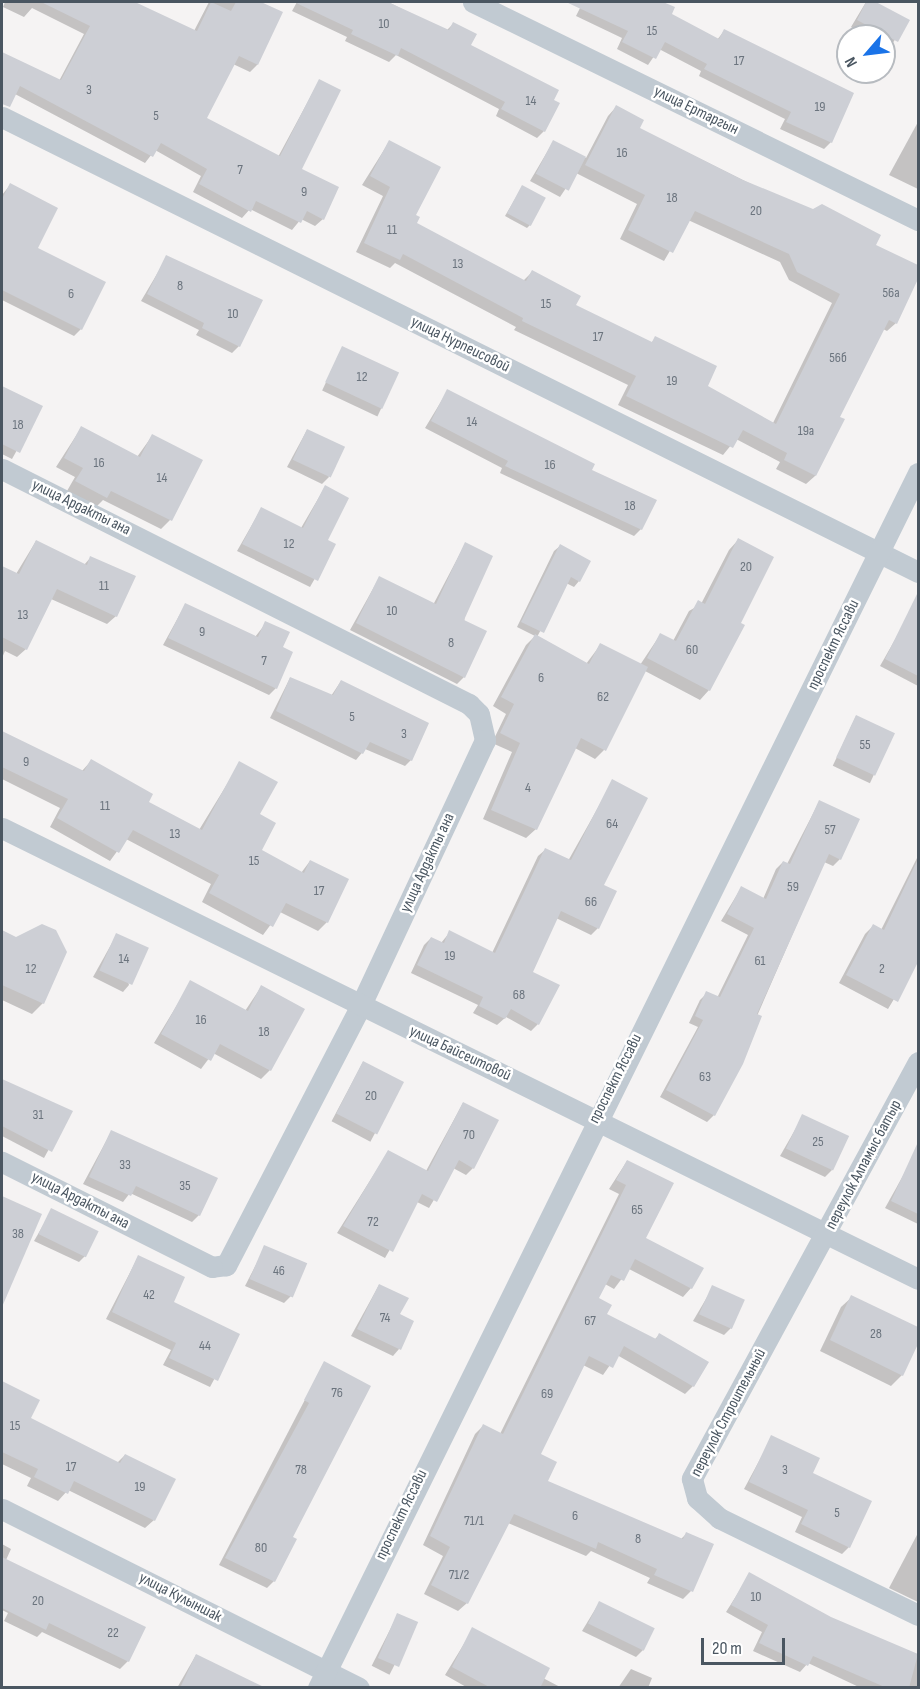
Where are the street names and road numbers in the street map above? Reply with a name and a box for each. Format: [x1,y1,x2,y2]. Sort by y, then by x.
street label: улица Ертаргын [651,82,741,140]
street label: улица Нурпеисовой [407,313,513,377]
street label: улица Ардакты ана [29,476,133,540]
street label: проспект Яссави [804,597,864,693]
street label: улица Ардакты ана [397,810,459,916]
street label: улица Байсеитовой [406,1022,514,1086]
street label: проспект Яссави [585,1031,647,1127]
street label: переулок Алпамыс батыр [822,1097,906,1233]
street label: улица Ардакты ана [28,1168,132,1234]
street label: переулок Строительный [687,1346,771,1480]
street label: проспект Яссави [372,1467,432,1563]
street label: улица Кулыншак [135,1569,225,1627]

